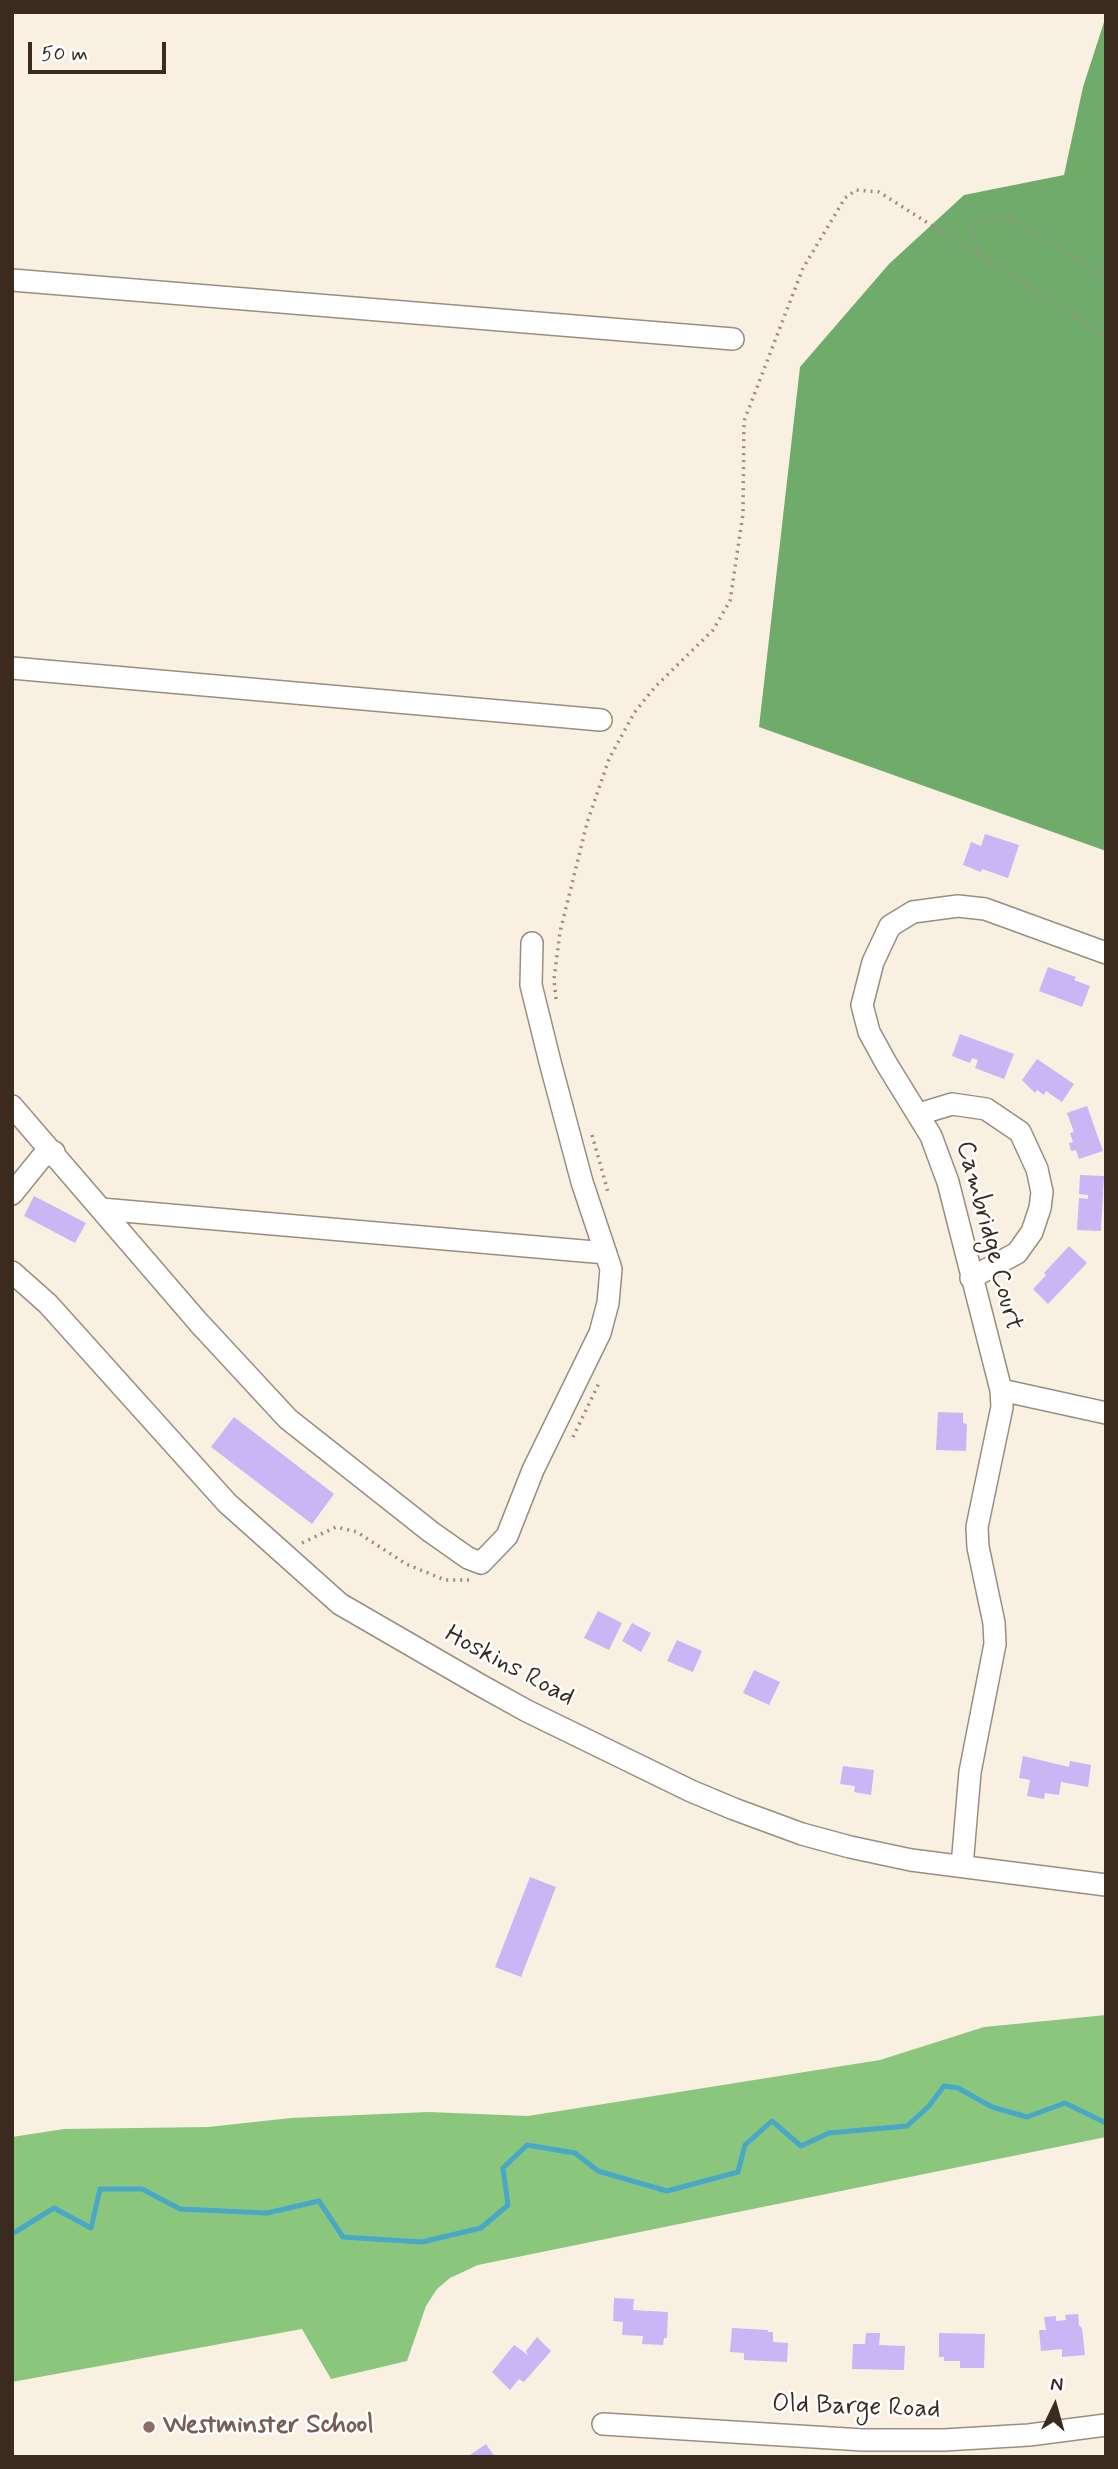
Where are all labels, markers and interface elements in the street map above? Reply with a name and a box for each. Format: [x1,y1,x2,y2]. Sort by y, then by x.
scale bar [32,28,170,72]
text: 50 m [41,40,88,68]
street label: Cambridge Court [948,1138,1028,1334]
street label: Hoskins Road [439,1620,579,1714]
north arrow [1020,2371,1090,2441]
text: N [1049,2372,1064,2398]
street label: Old Barge Road [771,2389,941,2427]
place label: Westminster School [163,2411,374,2443]
marker: Westminster School [141,2419,157,2435]

